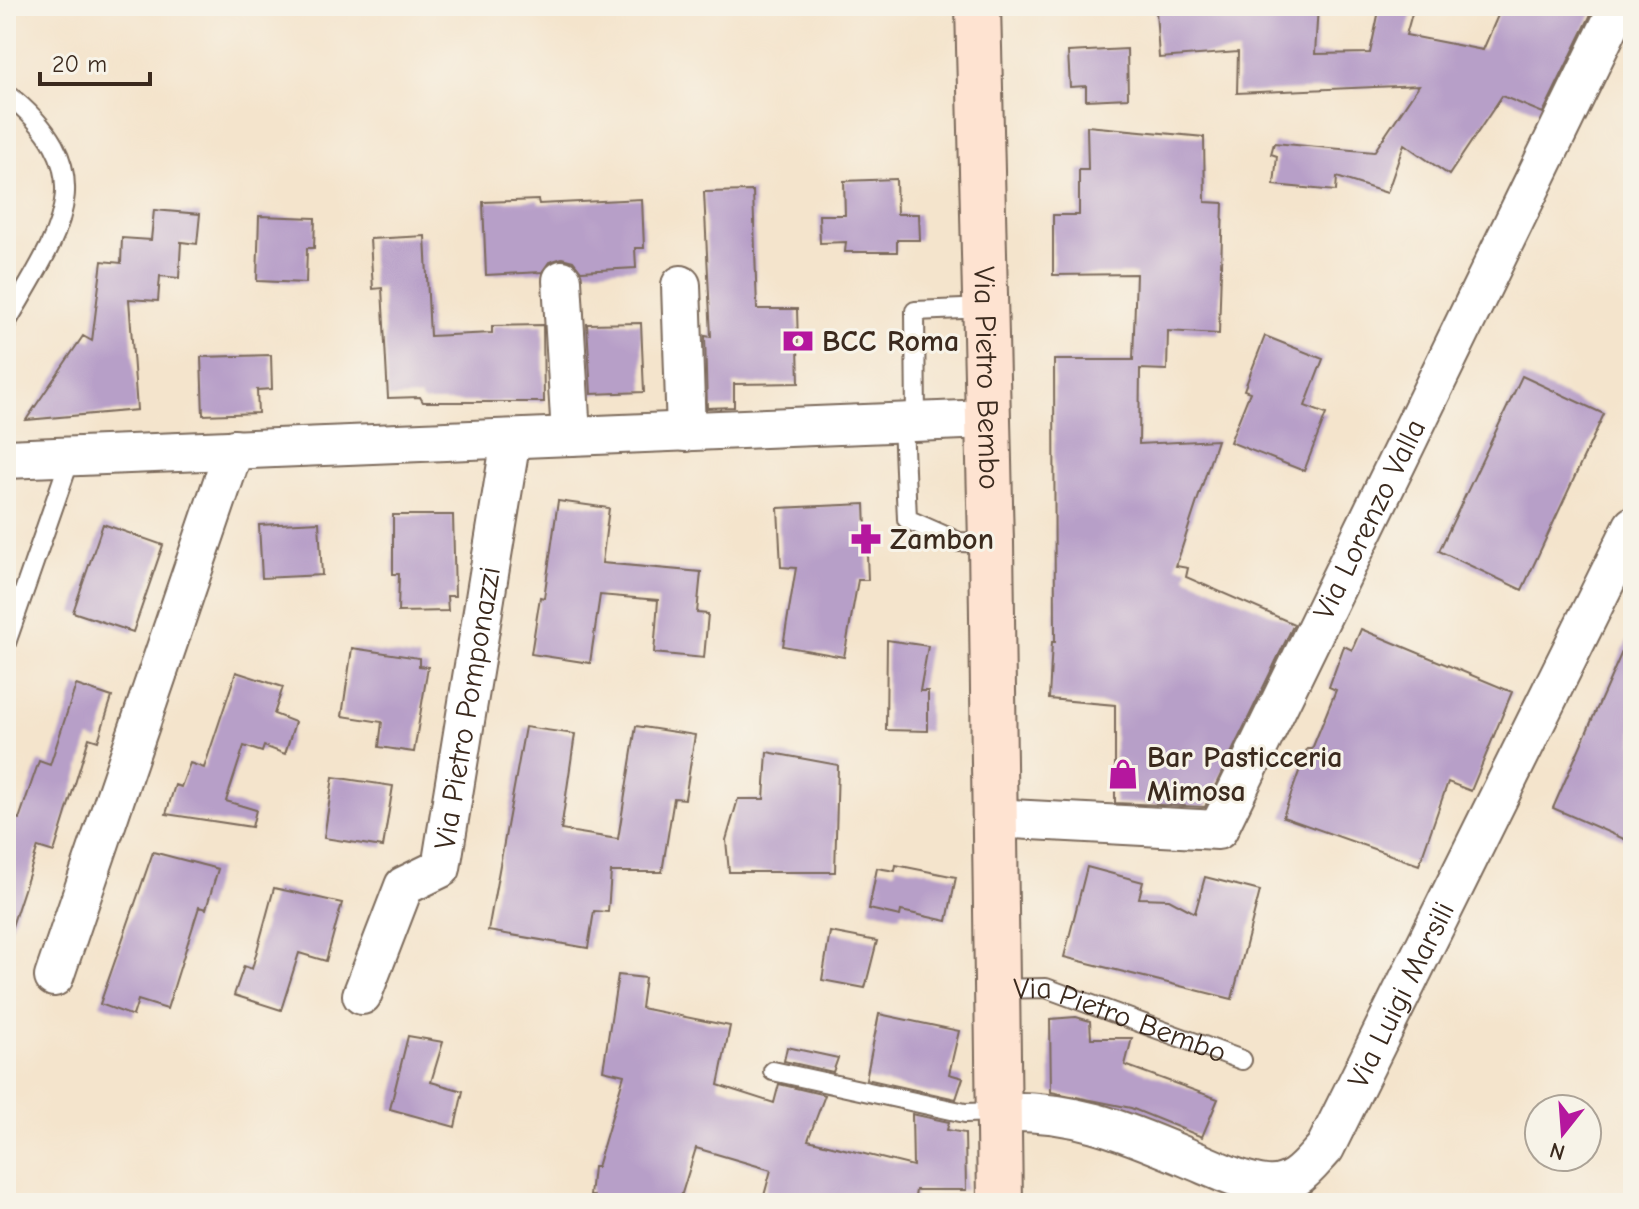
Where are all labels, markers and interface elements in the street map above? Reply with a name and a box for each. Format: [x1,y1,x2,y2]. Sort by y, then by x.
scale bar [40,36,150,86]
text: 20 m [52,50,107,78]
street label: Via Pietro Bembo [966,266,1007,490]
bank icon: BCC Roma [781,324,815,358]
place label: BCC Roma [822,324,959,359]
street label: Via Lorenzo Valla [1306,413,1433,625]
pharmacy icon: Zambon [849,522,883,556]
place label: Zambon [890,522,994,557]
street label: Via Pietro Pomponazzi [427,564,508,852]
place label: Bar Pasticceria Mimosa [1147,740,1343,809]
shop icon: Bar Pasticceria Mimosa [1106,757,1140,791]
street label: Via Luigi Marsili [1341,896,1462,1094]
street label: Via Pietro Bembo [1013,971,1231,1071]
north arrow [1523,1093,1603,1173]
text: N [1547,1137,1568,1166]

